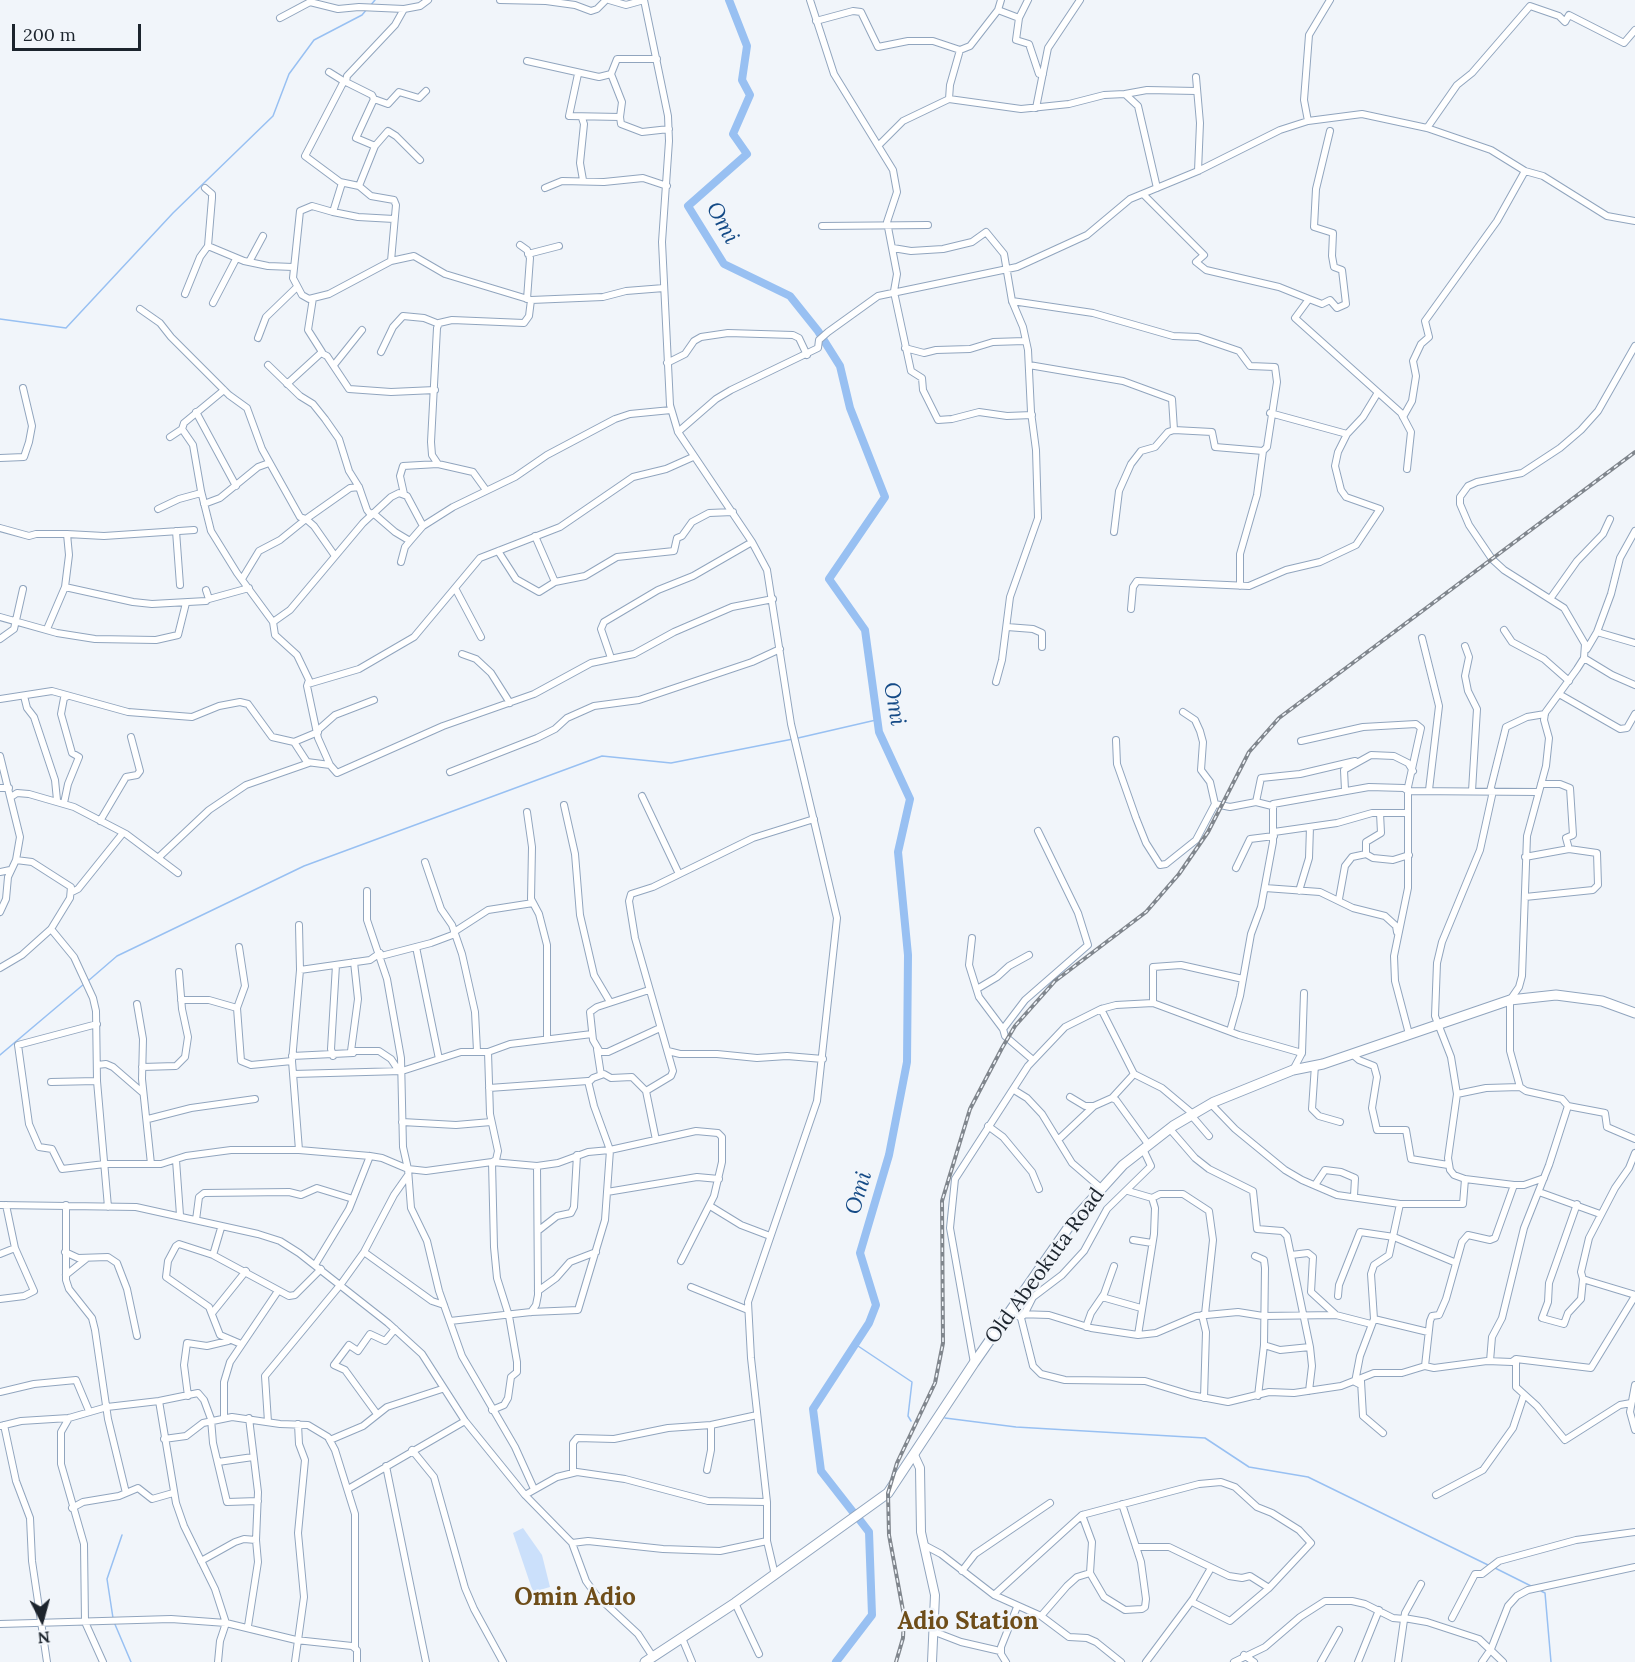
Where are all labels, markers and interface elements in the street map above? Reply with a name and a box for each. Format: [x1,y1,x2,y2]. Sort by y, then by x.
scale bar [15,12,144,50]
text: 200 m [23,23,76,46]
water label: Omi [700,197,744,249]
water label: Omi [877,680,911,728]
water label: Omi [840,1168,878,1218]
street label: Old Abeokuta Road [980,1183,1110,1349]
district label: Omin Adio [514,1584,636,1612]
north arrow [12,1590,72,1650]
district label: Adio Station [898,1608,1038,1636]
text: N [37,1627,51,1648]

